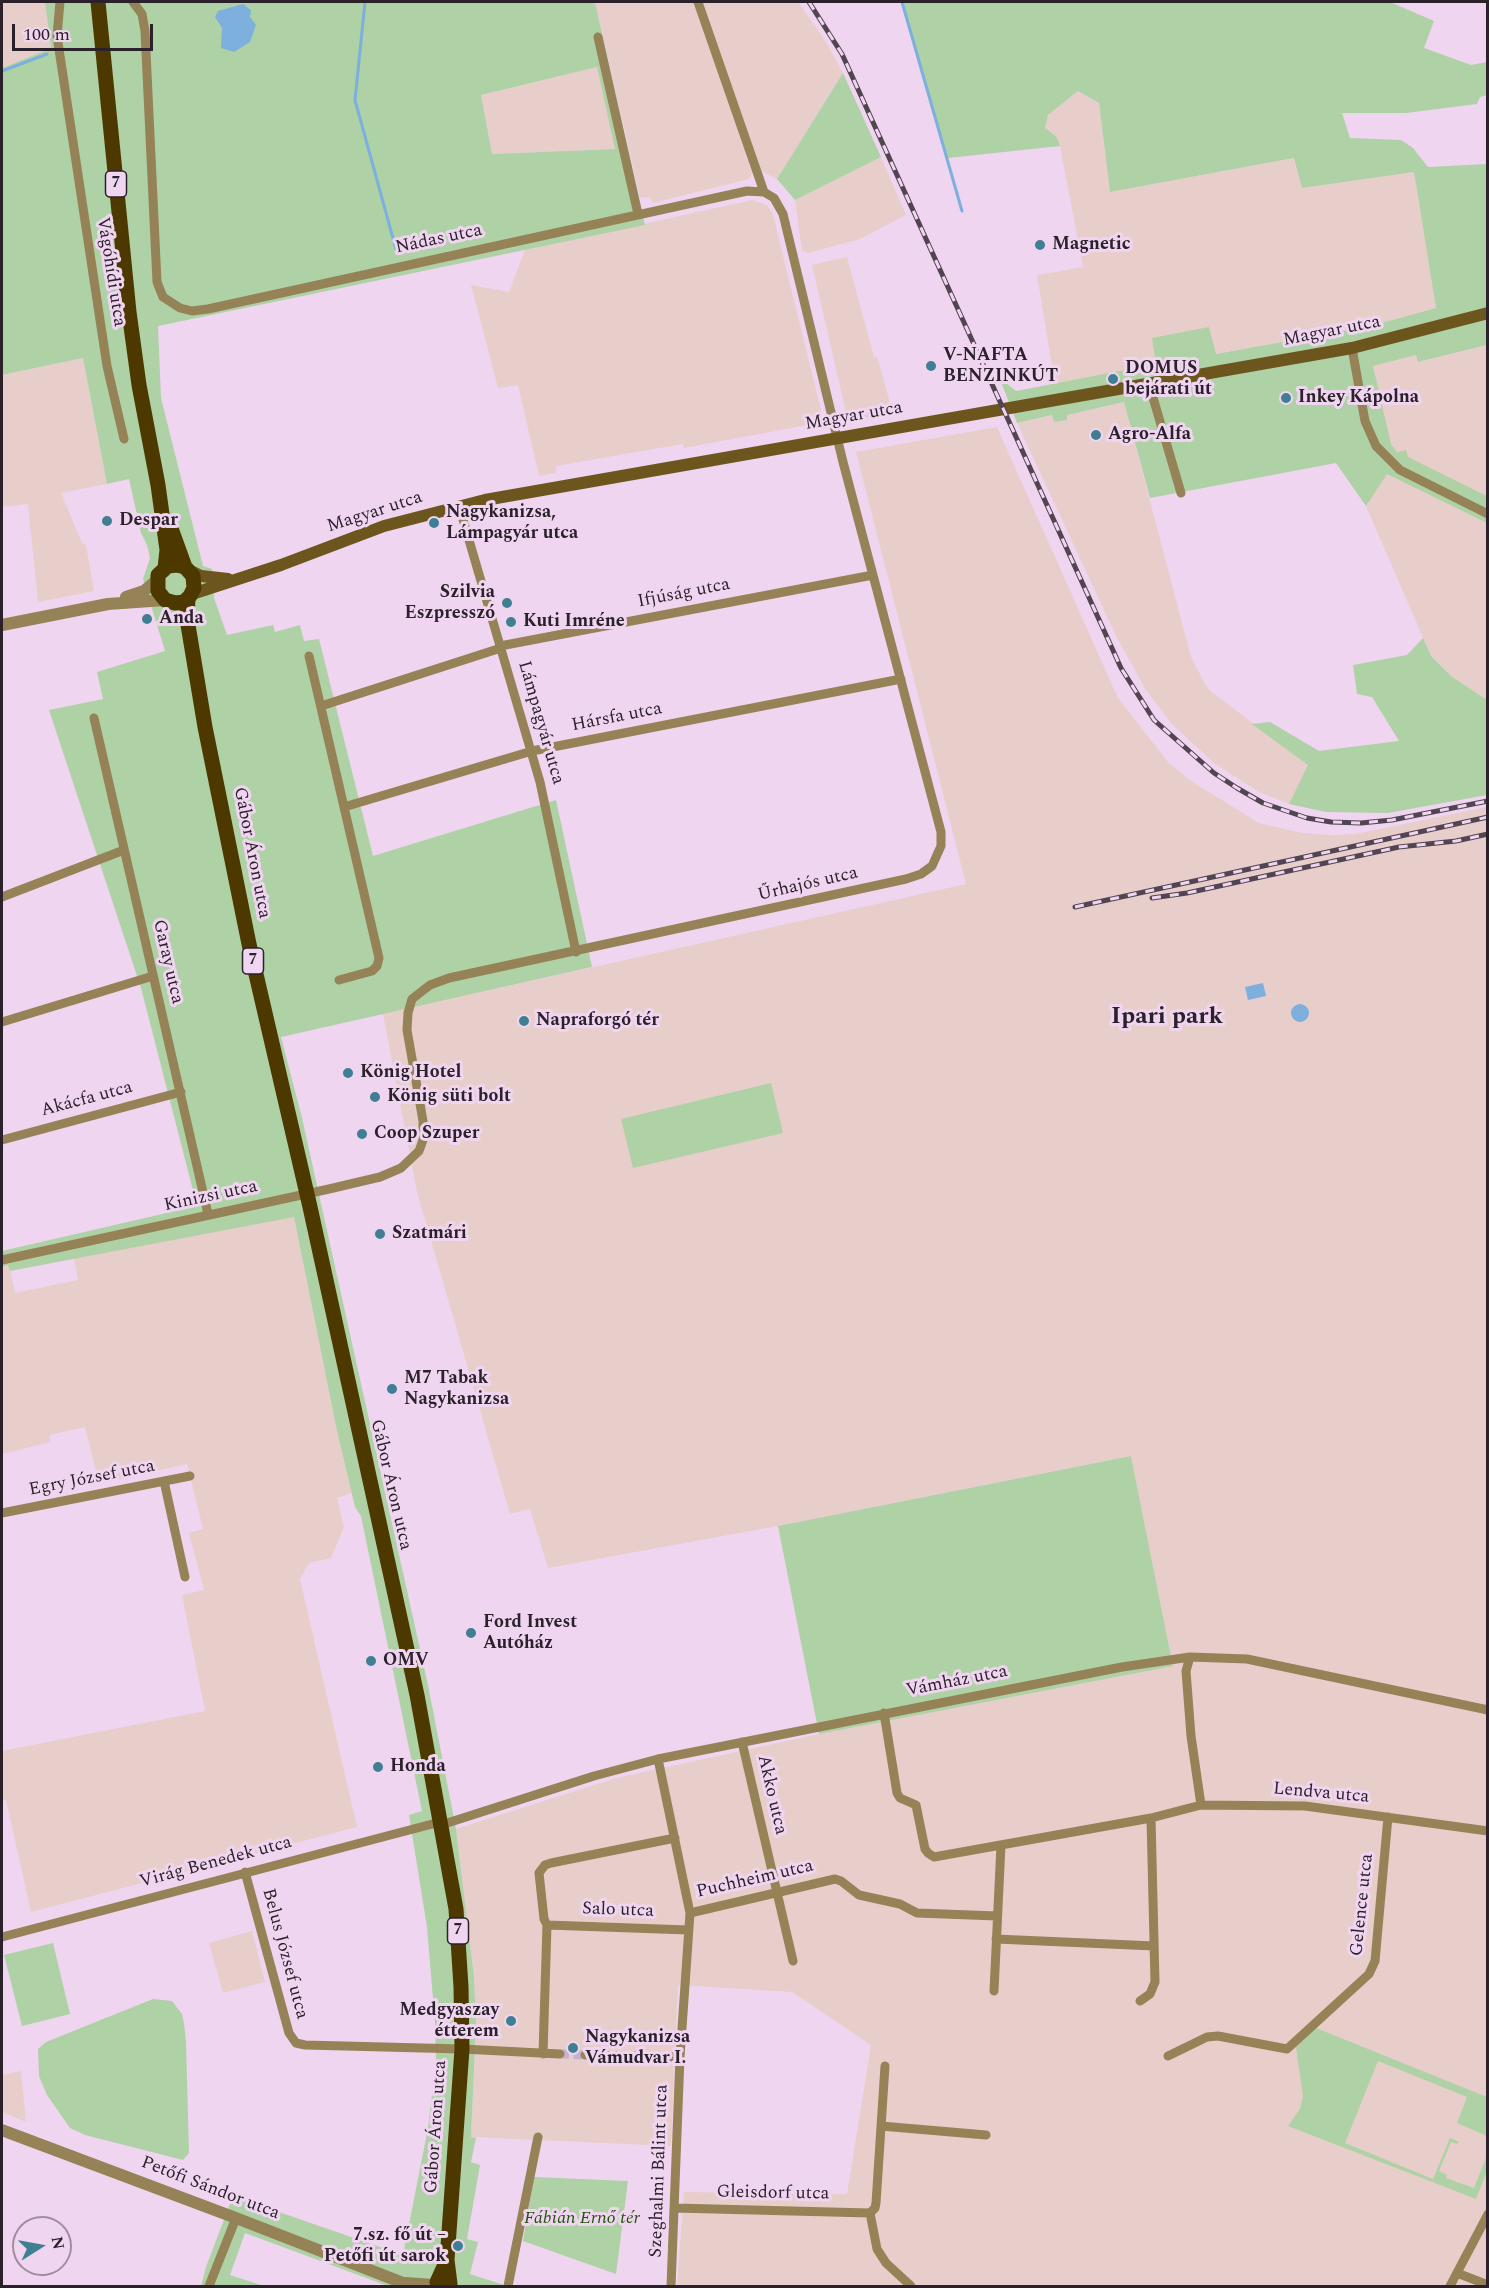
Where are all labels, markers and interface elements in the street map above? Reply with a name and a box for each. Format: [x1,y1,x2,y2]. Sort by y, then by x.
scale bar [15,12,156,50]
text: 100 m [23,21,70,48]
road number: 7 [106,171,126,197]
street label: Vágóhídi utca [91,216,129,328]
street label: Nádas utca [394,220,484,260]
place label: Magnetic [1052,234,1131,256]
marker: Magnetic [1033,238,1047,252]
street label: Magyar utca [1281,312,1383,352]
place label: V-NAFTA BENZINKÚT [943,345,1058,388]
place label: DOMUS bejárati út [1125,358,1212,400]
marker: V-NAFTA BENZINKÚT [924,359,938,373]
marker: DOMUS bejárati út [1106,372,1120,386]
place label: Inkey Kápolna [1298,387,1419,409]
marker: Inkey Kápolna [1279,391,1293,405]
street label: Magyar utca [803,398,905,436]
place label: Agro-Alfa [1108,424,1191,446]
marker: Agro-Alfa [1089,428,1103,442]
street label: Magyar utca [325,487,425,539]
place label: Nagykanizsa, Lámpagyár utca [446,502,578,544]
place label: Despar [119,510,178,532]
marker: Despar [100,514,114,528]
marker: Nagykanizsa, Lámpagyár utca [427,516,441,530]
street label: Ifjúság utca [636,574,732,614]
place label: Szilvia Eszpresszó [404,582,495,624]
marker: Szilvia Eszpresszó [500,596,514,610]
place label: Anda [159,608,204,630]
place label: Kuti Imréne [523,611,625,633]
marker: Anda [140,612,154,626]
marker: Kuti Imréne [504,615,518,629]
street label: Lámpagyár utca [512,659,568,787]
street label: Hársfa utca [570,699,664,737]
street label: Gábor Áron utca [228,786,274,920]
street label: Űrhajós utca [756,863,860,907]
street label: Garay utca [147,918,187,1006]
road number: 7 [242,948,264,974]
district label: Ipari park [1111,1004,1223,1032]
place label: Napraforgó tér [536,1010,659,1032]
marker: Napraforgó tér [517,1014,531,1028]
place label: König Hotel [360,1062,461,1084]
marker: König Hotel [341,1066,355,1080]
street label: Akácfa utca [39,1077,135,1123]
place label: König süti bolt [387,1086,511,1108]
marker: König süti bolt [368,1090,382,1104]
place label: Coop Szuper [374,1123,479,1145]
marker: Coop Szuper [355,1127,369,1141]
street label: Kinizsi utca [162,1177,260,1217]
place label: Szatmári [392,1223,467,1245]
marker: Szatmári [373,1227,387,1241]
place label: M7 Tabak Nagykanizsa [404,1368,509,1410]
marker: M7 Tabak Nagykanizsa [385,1382,399,1396]
street label: Gábor Áron utca [364,1418,416,1552]
street label: Egry József utca [27,1456,157,1502]
place label: Ford Invest Autóház [483,1612,577,1654]
marker: Ford Invest Autóház [464,1626,478,1640]
place label: OMV [383,1650,429,1672]
marker: OMV [364,1654,378,1668]
street label: Vámház utca [904,1662,1010,1702]
street label: Akko utca [751,1753,791,1837]
place label: Honda [390,1756,446,1778]
marker: Honda [371,1760,385,1774]
street label: Lendva utca [1272,1779,1370,1809]
street label: Virág Benedek utca [138,1832,294,1894]
street label: Gelence utca [1347,1853,1379,1957]
street label: Puchheim utca [694,1856,816,1904]
street label: Belus József utca [256,1886,312,2022]
street label: Salo utca [582,1899,654,1923]
road number: 7 [448,1918,468,1944]
place label: Medgyaszay étterem [399,2000,499,2042]
marker: Medgyaszay étterem [504,2014,518,2028]
place label: Nagykanizsa Vámudvar I. [585,2027,690,2070]
marker: Nagykanizsa Vámudvar I. [566,2041,580,2055]
street label: Gábor Áron utca [422,2060,452,2194]
street label: Szeghalmi Bálint utca [646,2084,674,2258]
street label: Petőfi Sándor utca [138,2153,282,2225]
street label: Gleisdorf utca [716,2182,830,2206]
park label: Fábián Ernő tér [524,2208,640,2230]
north arrow [12,2216,72,2276]
place label: 7.sz. fő út – Petőfi út sarok [324,2225,446,2268]
text: N [45,2234,71,2252]
marker: 7.sz. fő út – Petőfi út sarok [451,2239,465,2253]

